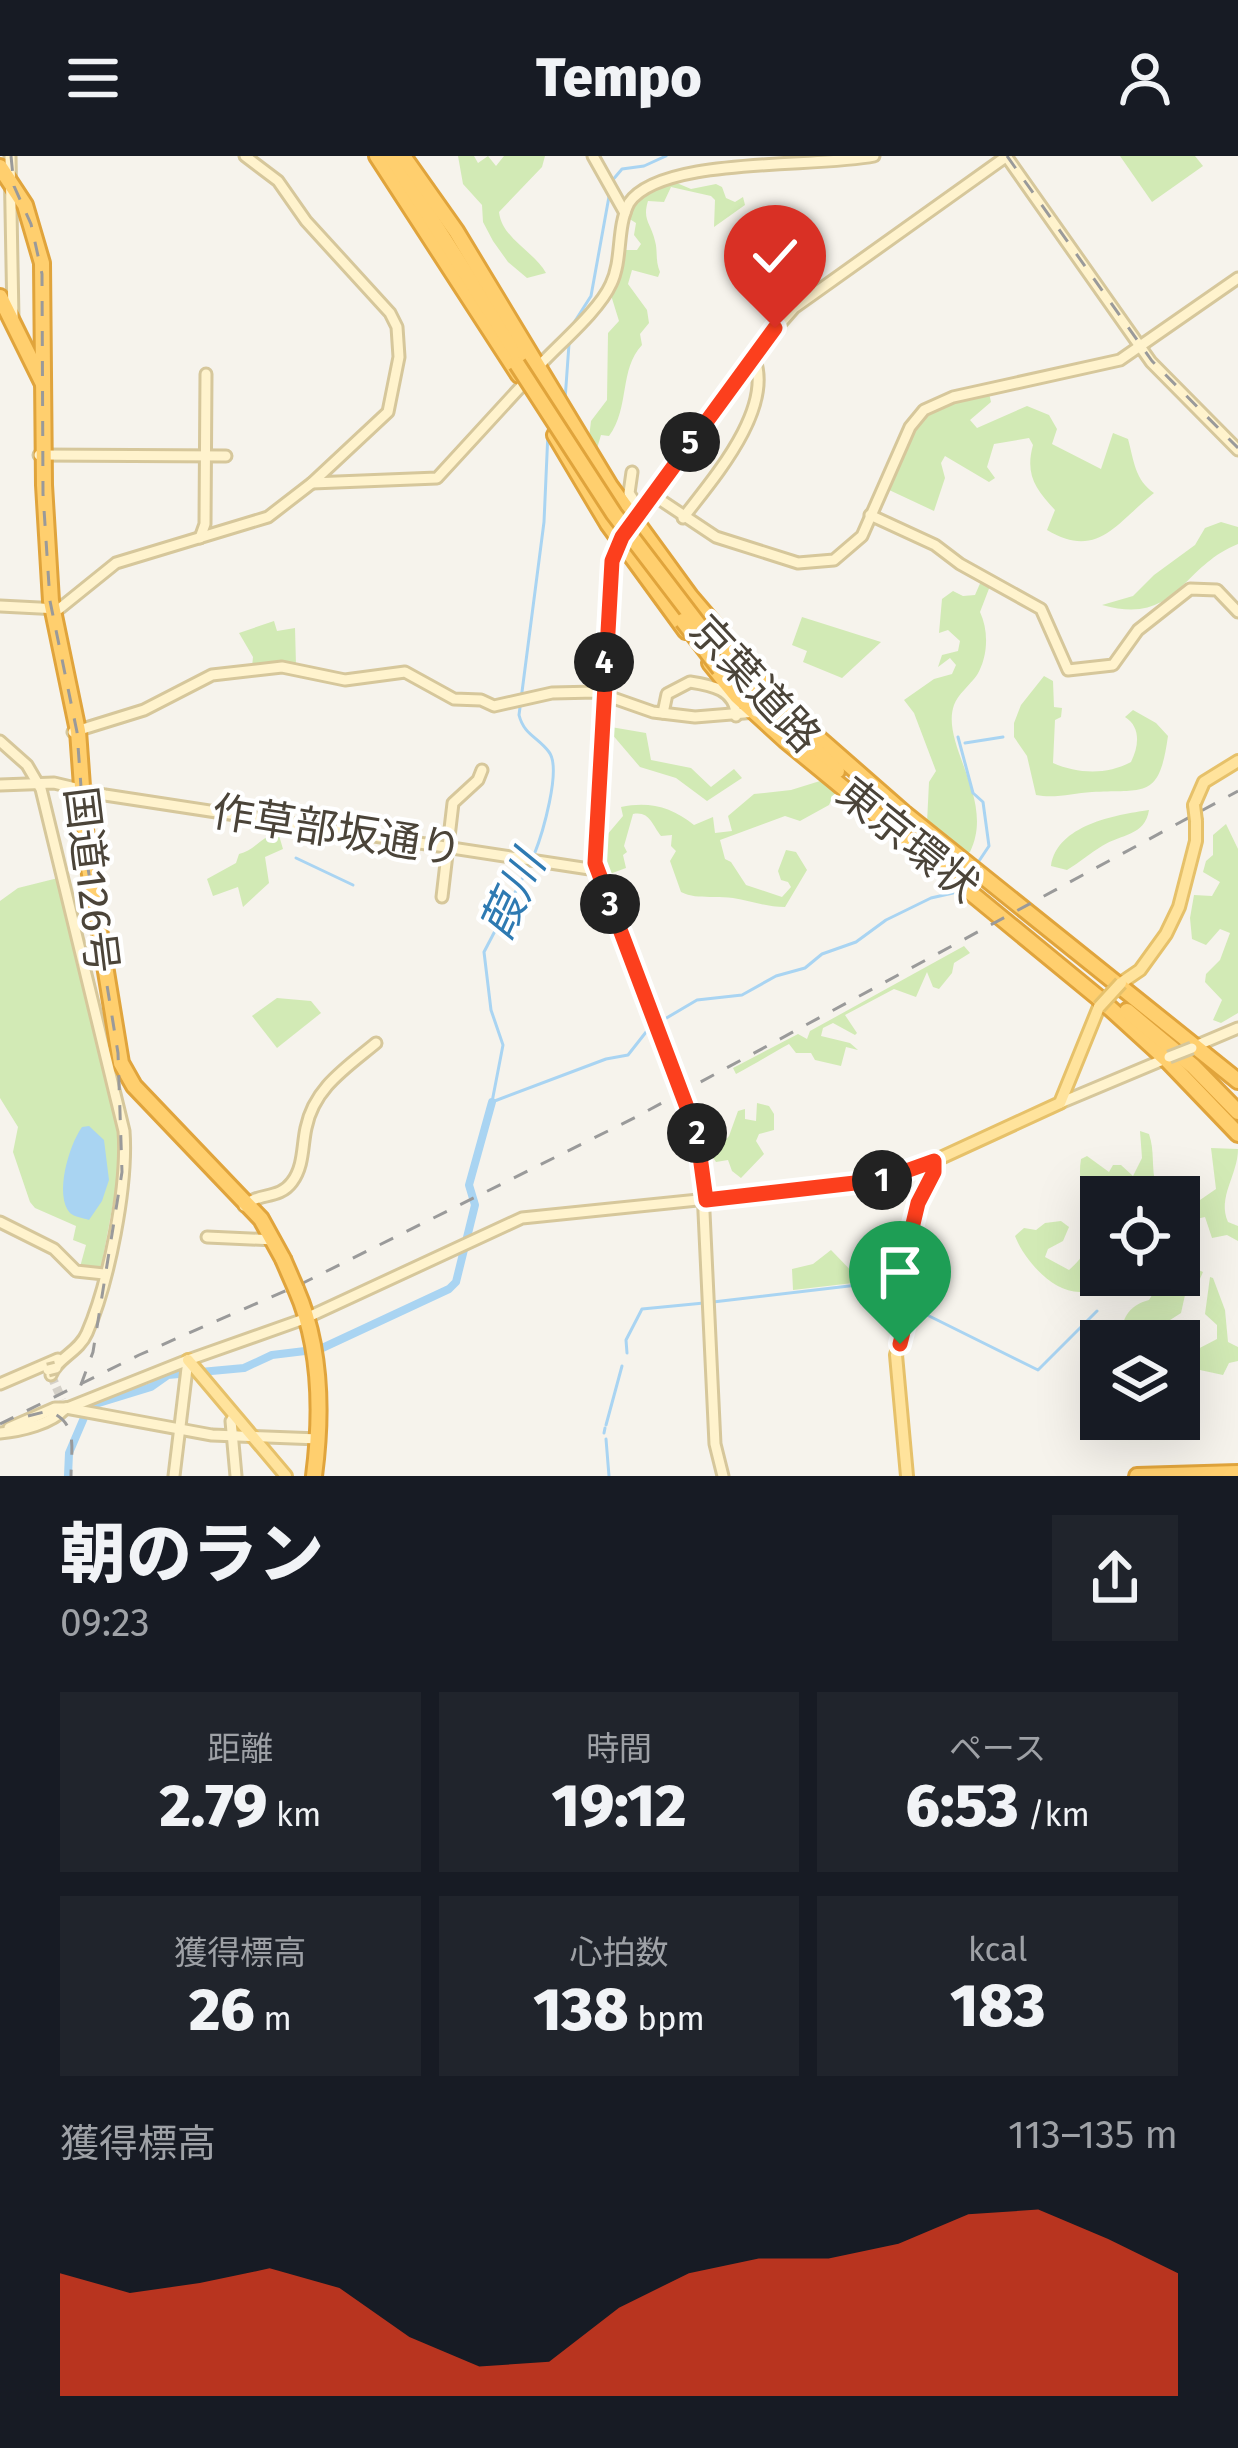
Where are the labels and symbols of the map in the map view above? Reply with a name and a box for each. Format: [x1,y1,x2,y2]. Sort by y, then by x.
pin [724,205,826,328]
pin: 5 [660,412,720,472]
street label: 京葉道路 [679,606,831,762]
pin: 4 [574,632,634,692]
street label: 東京環状 [827,768,989,912]
street label: 国道126号 [55,784,127,976]
street label: 作草部坂通り [209,787,465,875]
water label: 葭川 [470,840,558,948]
pin: 3 [580,874,640,934]
pin: 2 [667,1103,727,1163]
pin: 1 [852,1150,912,1210]
pin [849,1221,951,1344]

